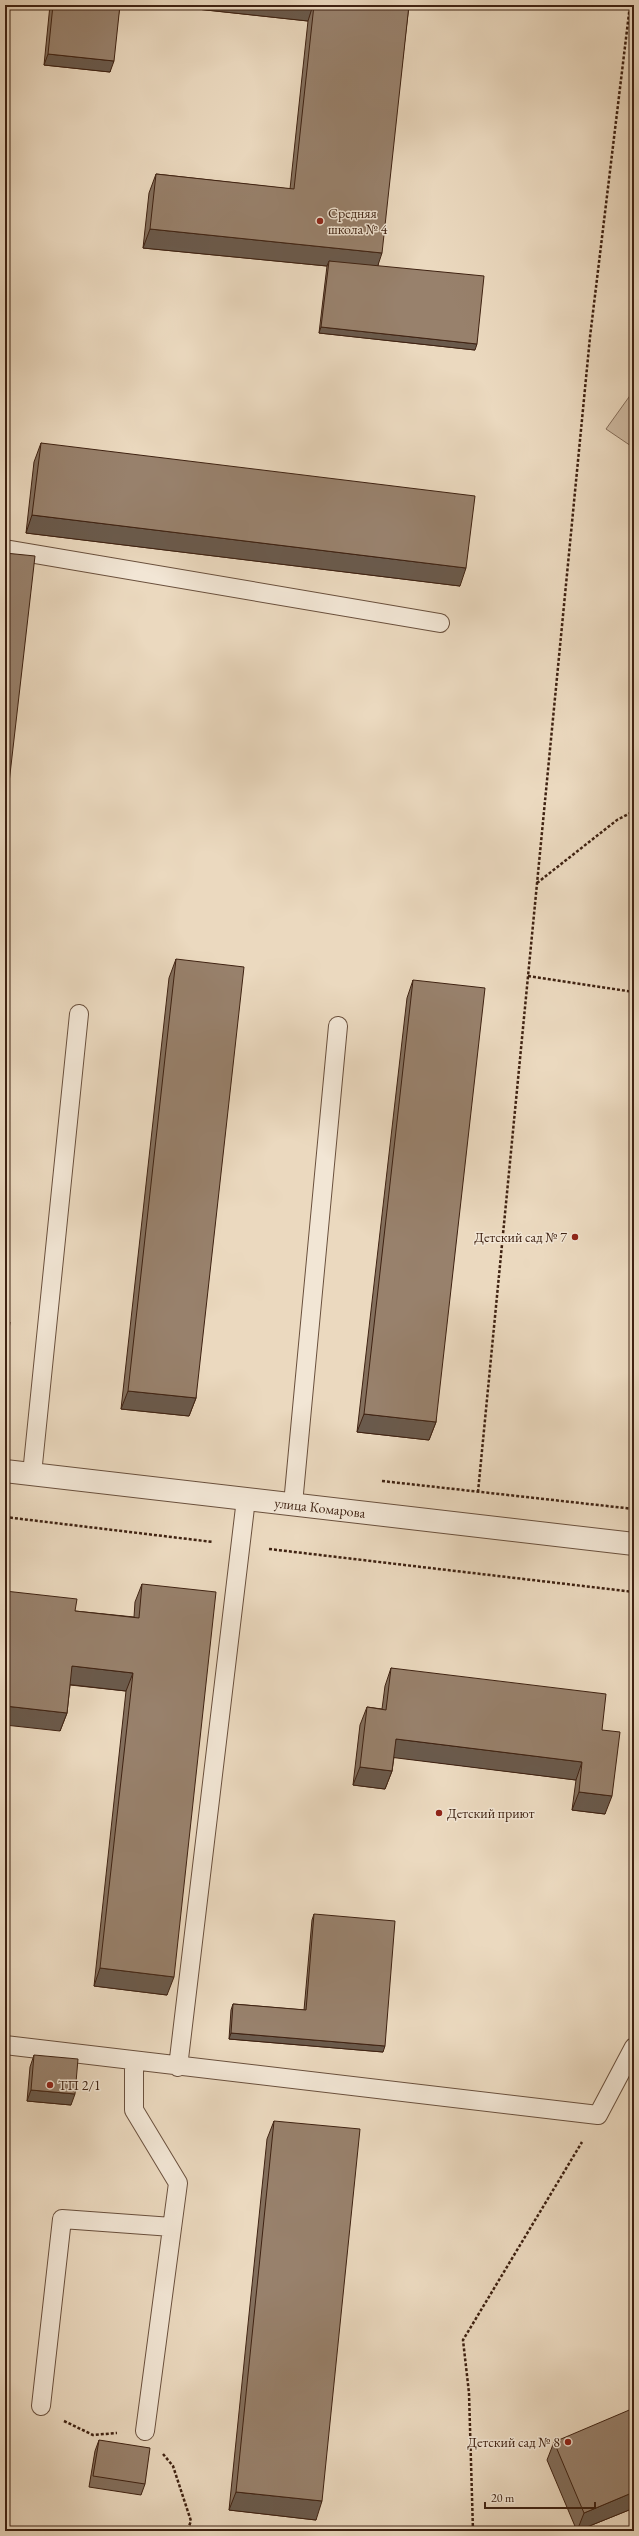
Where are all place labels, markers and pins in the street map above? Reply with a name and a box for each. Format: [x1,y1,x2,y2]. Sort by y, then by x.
place label: Средняя школа № 4 [328,204,388,238]
marker: Средняя школа № 4 [315,216,325,226]
place label: Детский сад № 7 [474,1228,567,1246]
marker: Детский сад № 7 [570,1232,580,1242]
place label: Детский приют [447,1804,535,1822]
marker: Детский приют [434,1808,444,1818]
place label: ТП 2/1 [58,2076,101,2094]
marker: ТП 2/1 [45,2080,55,2090]
place label: Детский сад № 8 [467,2433,560,2451]
marker: Детский сад № 8 [563,2437,573,2447]

